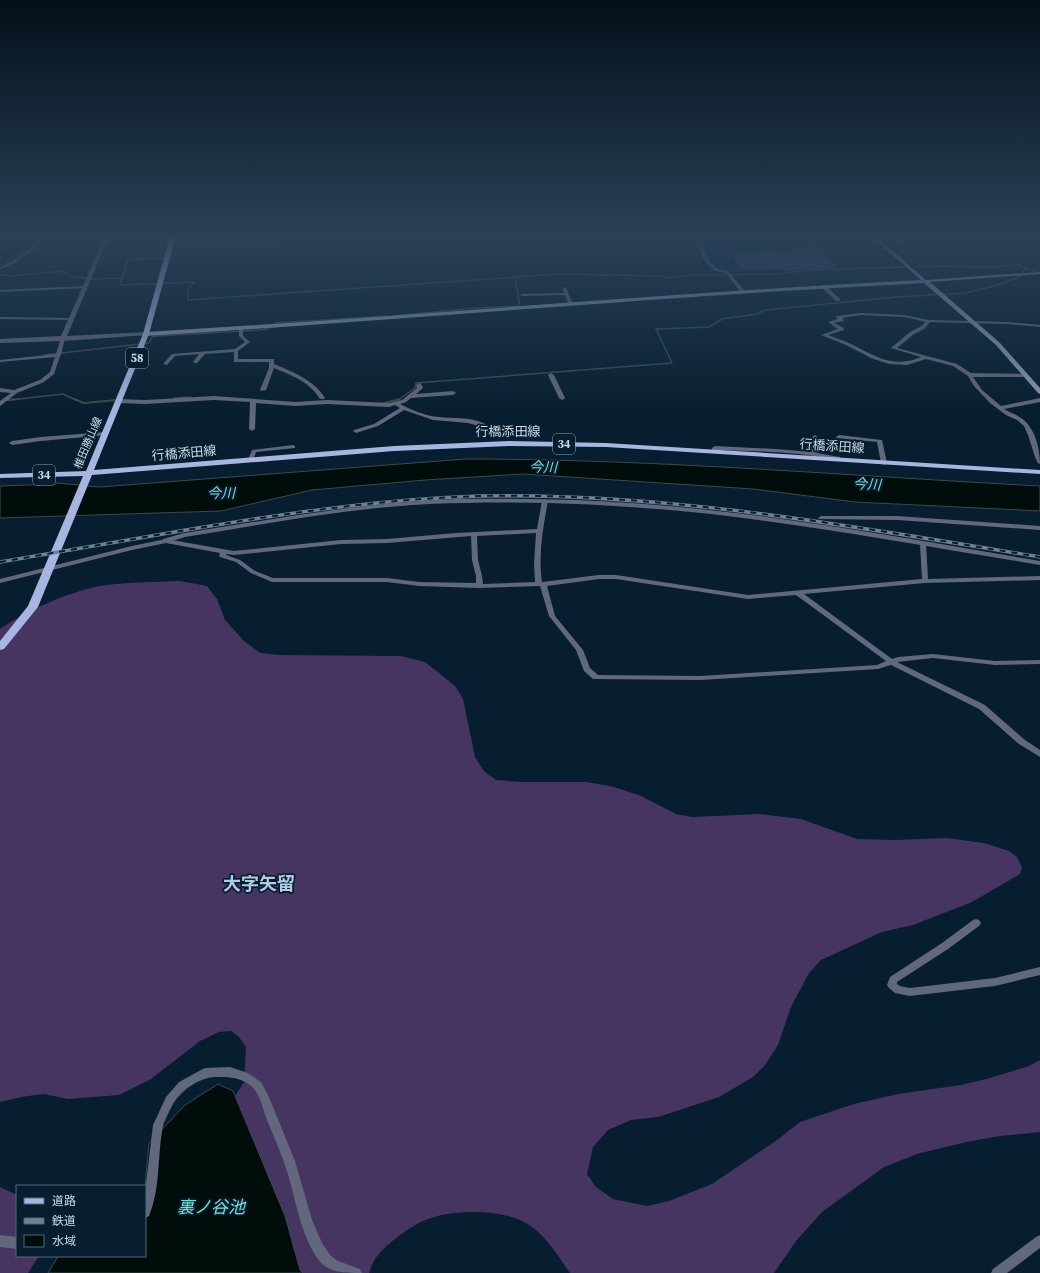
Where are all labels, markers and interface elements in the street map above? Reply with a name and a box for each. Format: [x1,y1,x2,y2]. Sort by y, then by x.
road number: 58 [126,348,148,368]
street label: 椎田勝山線 [70,415,106,471]
street label: 行橋添田線 [475,423,541,440]
road number: 34 [553,434,575,454]
street label: 行橋添田線 [799,435,865,457]
street label: 行橋添田線 [151,442,217,464]
water label: 今川 [529,457,559,477]
road number: 34 [33,465,55,485]
water label: 今川 [852,473,884,495]
water label: 今川 [207,483,237,503]
district label: 大字矢留 [223,871,295,896]
legend [16,1185,146,1257]
text: 道路 [52,1193,76,1209]
water label: 裏ノ谷池 [177,1195,247,1219]
text: 鉄道 [52,1213,76,1229]
text: 水域 [52,1233,76,1249]

